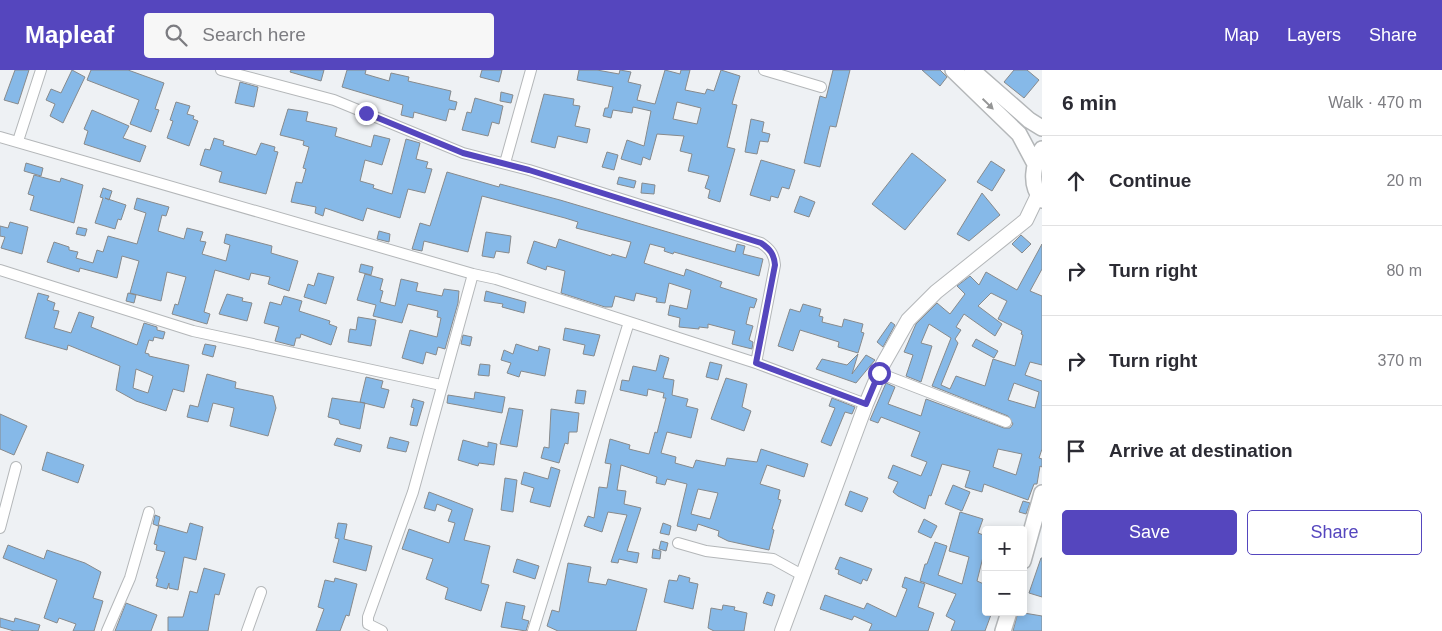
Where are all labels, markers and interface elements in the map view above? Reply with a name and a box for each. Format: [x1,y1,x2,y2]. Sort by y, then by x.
search box [144,13,494,58]
text: Mapleaf [25,21,114,48]
icon: search [162,21,190,49]
text: Search here [202,24,306,45]
text: Map [1224,25,1259,45]
text: Layers [1287,25,1341,45]
text: Share [1369,25,1417,45]
text: 6 min [1062,91,1117,114]
text: Walk · 470 m [1328,94,1422,111]
one-way arrow [982,98,994,110]
route end [355,102,378,125]
icon: ahead [1062,167,1090,195]
text: Continue [1109,170,1191,191]
text: 20 m [1386,172,1422,189]
icon: right [1062,257,1090,285]
text: Turn right [1109,260,1197,281]
text: 80 m [1386,262,1422,279]
icon: right [1062,347,1090,375]
text: Turn right [1109,350,1197,371]
text: 370 m [1378,352,1422,369]
route start [868,362,891,385]
icon: arrive [1062,437,1090,465]
text: Arrive at destination [1109,440,1293,461]
button: Save [1062,510,1237,555]
button: Share [1247,510,1422,555]
map controls [982,526,1027,616]
button: + [982,526,1027,571]
button: − [982,571,1027,616]

